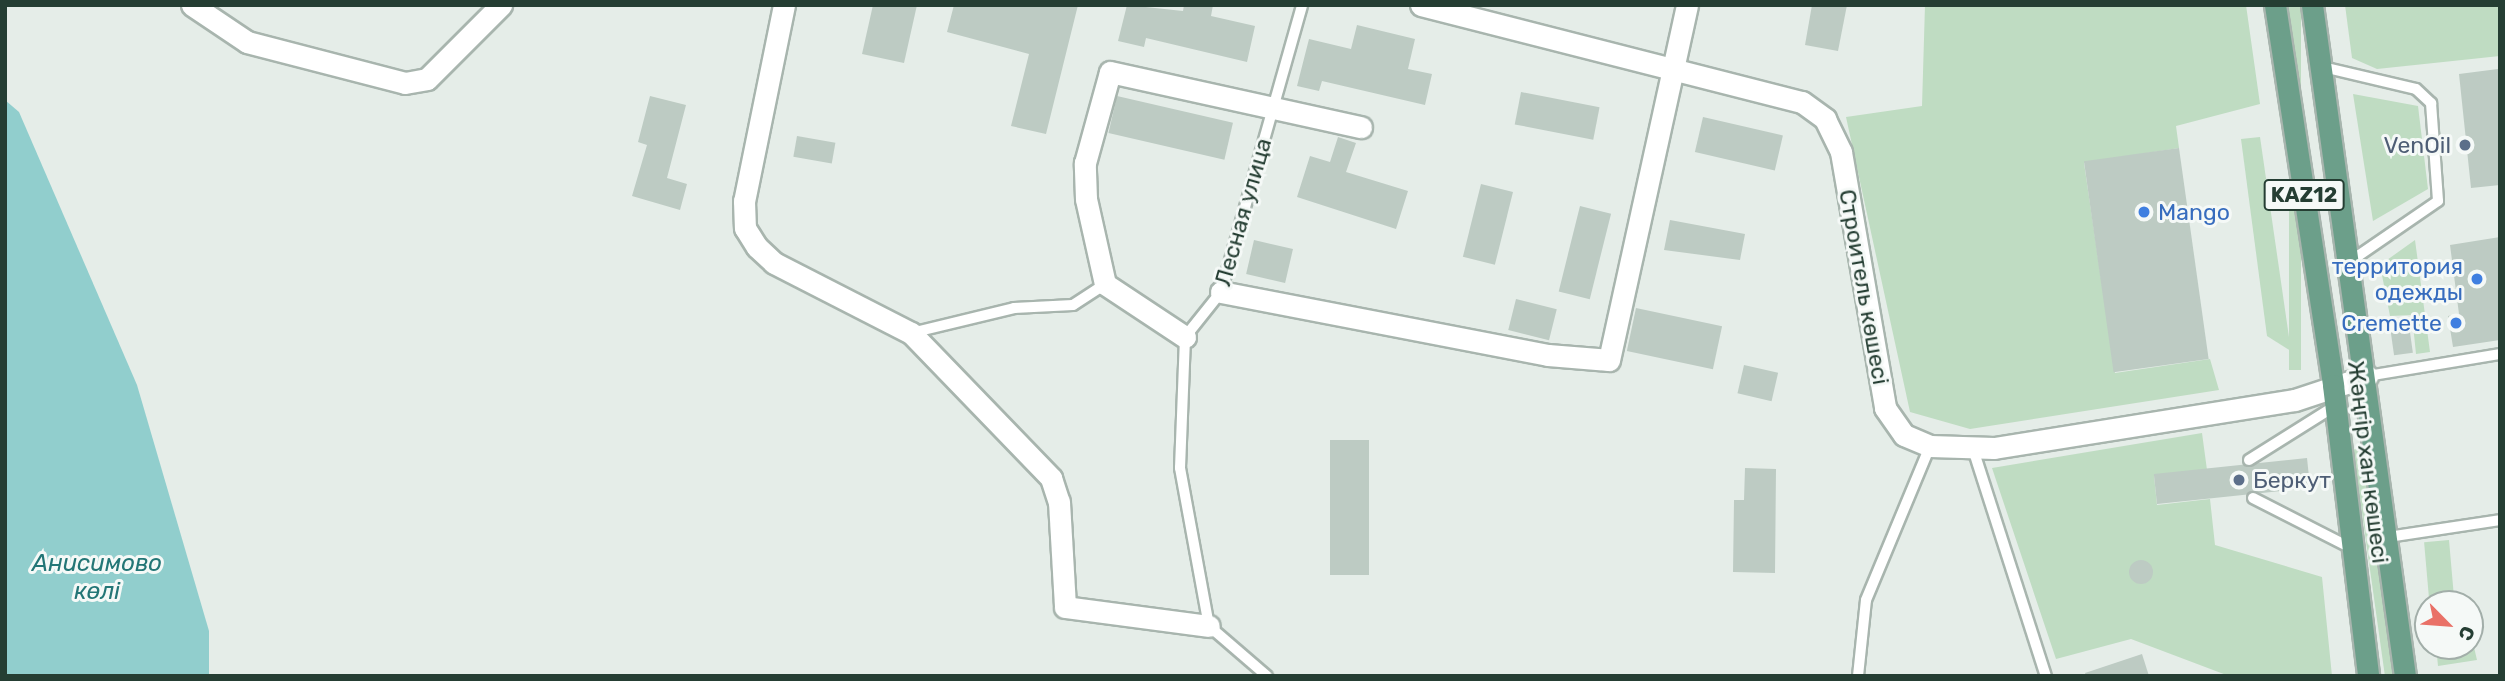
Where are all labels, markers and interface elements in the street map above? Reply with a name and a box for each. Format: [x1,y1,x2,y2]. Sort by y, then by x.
place label: VenOil [2384,131,2451,159]
street label: Лесная улица [1209,135,1277,289]
marker: VenOil [2457,137,2473,153]
road number: KAZ12 [2262,178,2346,212]
street label: Строитель көшесі [1833,187,1895,387]
place label: Mango [2158,198,2230,226]
marker: Mango [2136,204,2152,220]
place label: территория одежды [2332,252,2463,306]
marker: территория одежды [2469,271,2485,287]
place label: Cremette [2341,309,2442,337]
marker: Cremette [2448,315,2464,331]
street label: Жәңгір хан көшесі [2342,359,2394,565]
place label: Беркут [2253,466,2331,494]
marker: Беркут [2231,472,2247,488]
water label: Анисимово көлі [32,550,162,606]
north arrow [2414,590,2484,660]
text: С [2453,622,2480,644]

